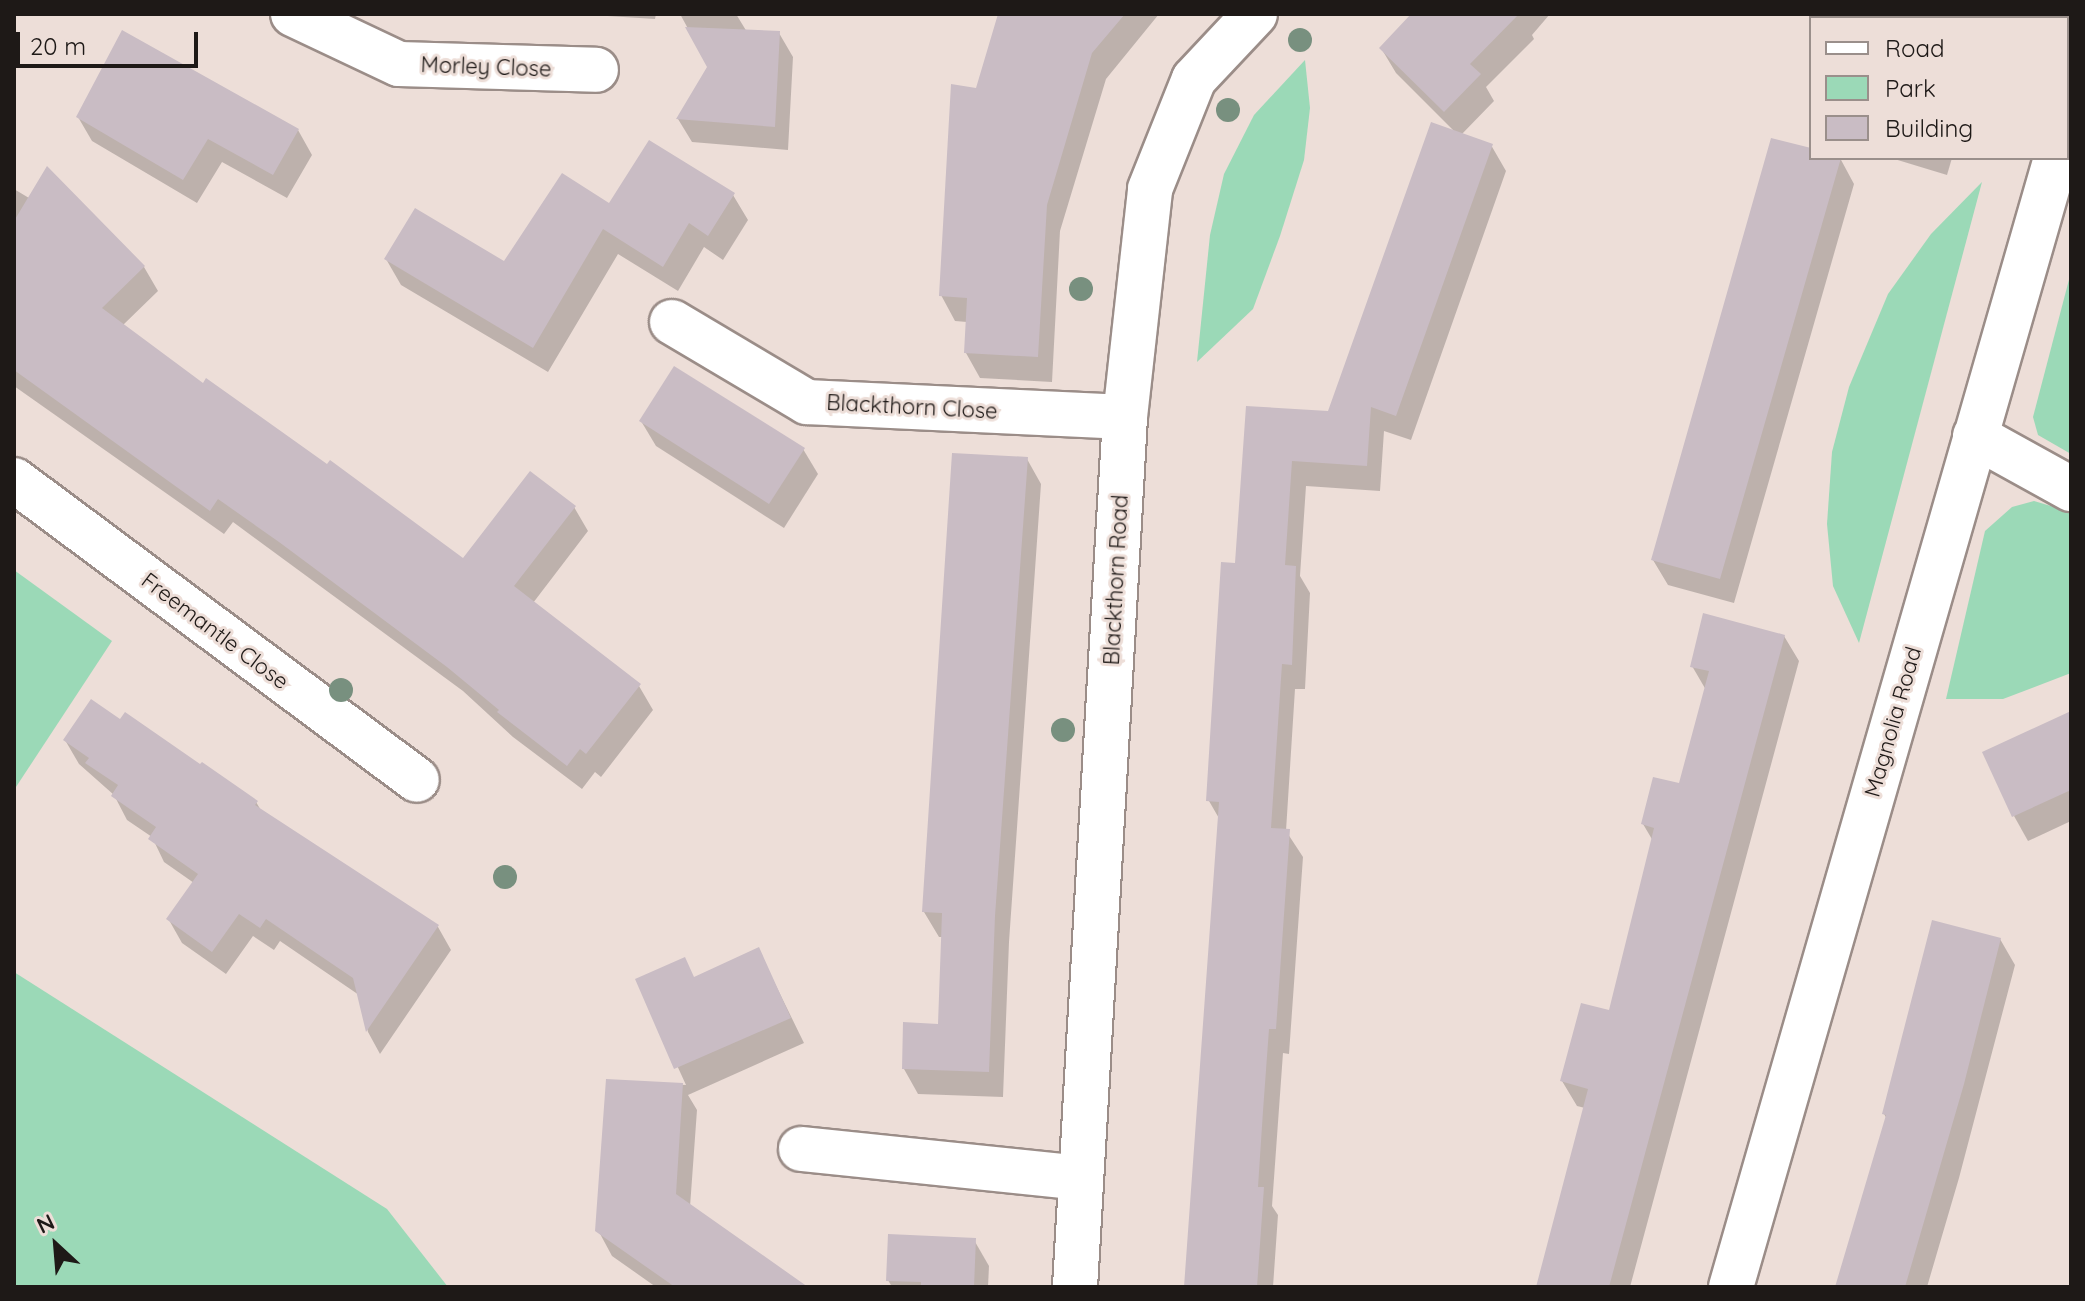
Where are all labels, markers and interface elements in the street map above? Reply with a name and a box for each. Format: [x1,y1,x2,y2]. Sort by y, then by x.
scale bar [20,16,202,66]
legend [1809,16,2069,160]
text: 20 m [30,31,86,61]
text: Road [1885,33,1945,63]
street label: Morley Close [420,52,552,82]
text: Park [1885,73,1936,103]
text: Building [1885,113,1973,143]
street label: Blackthorn Close [826,389,998,425]
street label: Blackthorn Road [1098,494,1134,666]
street label: Freemantle Close [136,567,294,695]
street label: Magnolia Road [1859,644,1927,800]
north arrow [16,1205,96,1285]
text: N [32,1207,59,1240]

